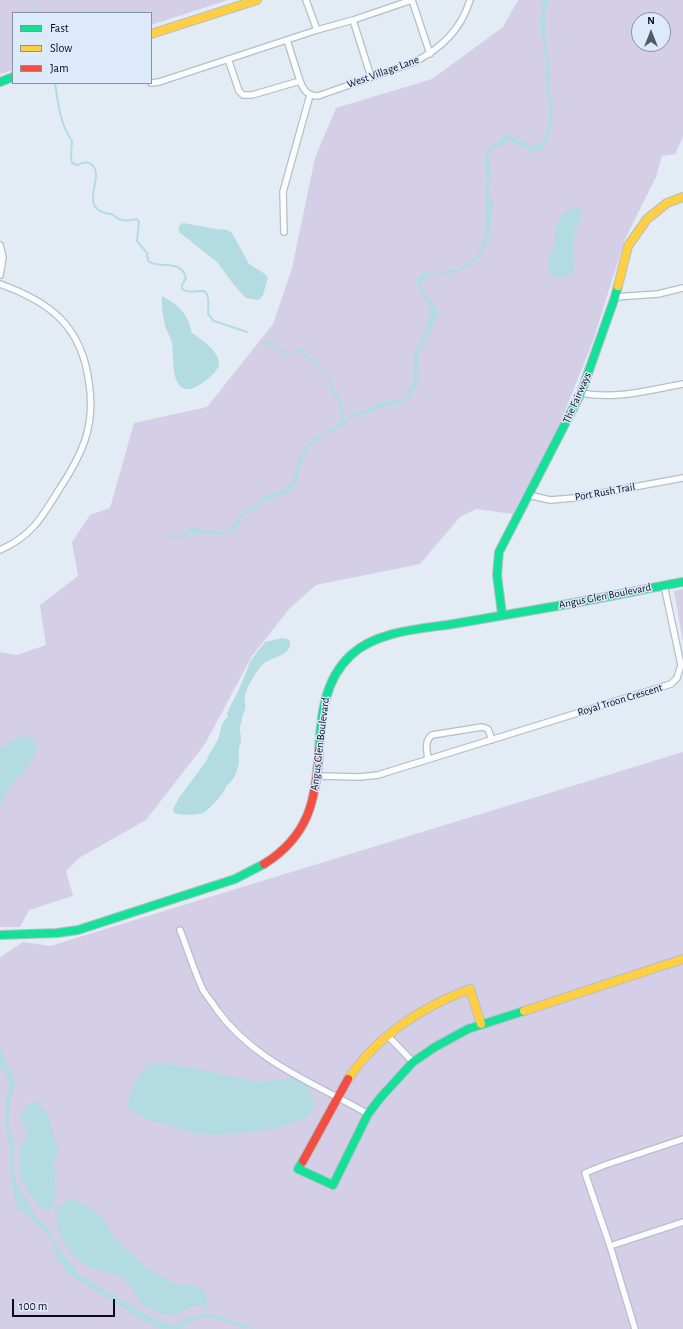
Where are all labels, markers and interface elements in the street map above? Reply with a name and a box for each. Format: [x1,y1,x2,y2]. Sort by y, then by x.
legend [12,12,152,84]
north arrow [631,12,671,52]
text: N [647,15,655,26]
text: Fast [50,22,69,34]
text: Slow [50,42,72,54]
street label: West Village Lane [345,53,421,91]
text: Jam [50,62,69,74]
street label: The Fairways [560,370,594,426]
street label: Port Rush Trail [574,480,636,504]
street label: Angus Glen Boulevard [558,581,652,611]
street label: Royal Troon Crescent [576,681,664,719]
street label: Angus Glen Boulevard [308,697,332,791]
scale bar [14,1291,117,1317]
text: 100 m [19,1300,47,1312]

